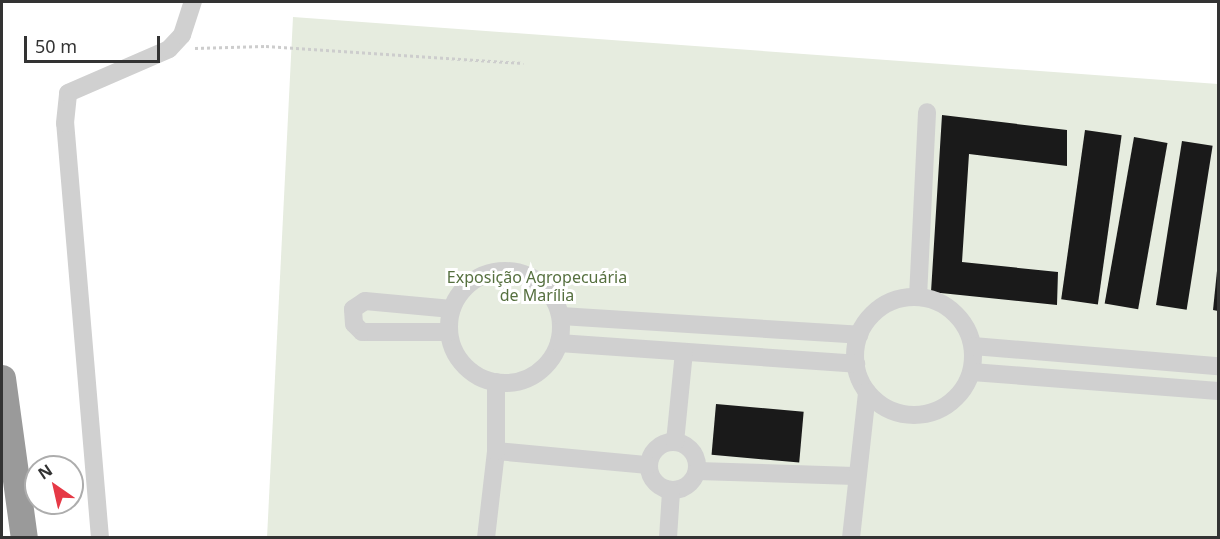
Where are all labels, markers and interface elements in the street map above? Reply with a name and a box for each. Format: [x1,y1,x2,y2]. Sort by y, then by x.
scale bar [27,24,164,62]
text: 50 m [35,34,77,58]
park label: Exposição Agropecuária de Marília [447,267,627,305]
north arrow [24,455,84,515]
text: N [34,459,57,484]

